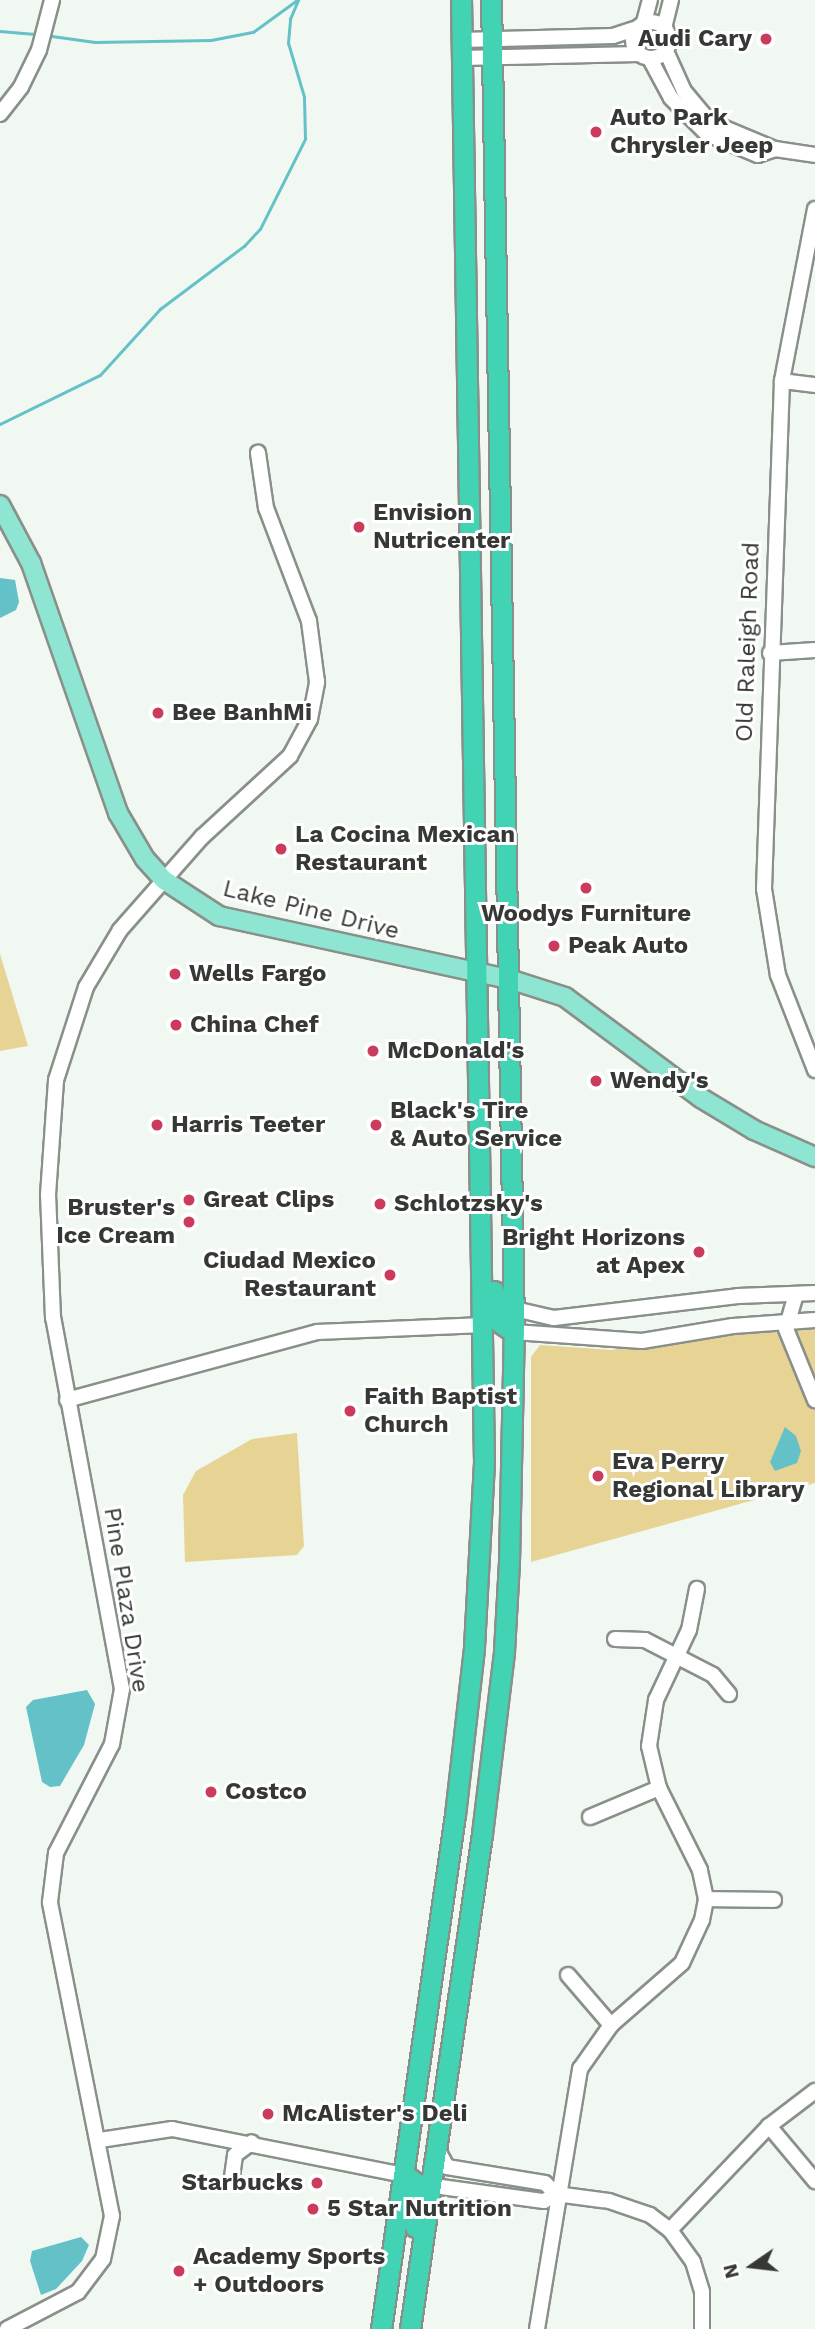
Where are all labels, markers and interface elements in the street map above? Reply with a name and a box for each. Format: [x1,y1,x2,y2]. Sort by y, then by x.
place label: Audi Cary [638,25,752,53]
marker: Audi Cary [758,31,774,47]
place label: Auto Park Chrysler Jeep [610,104,774,160]
marker: Auto Park Chrysler Jeep [588,124,604,140]
place label: Envision Nutricenter [373,499,510,555]
marker: Envision Nutricenter [351,519,367,535]
street label: Old Raleigh Road [730,542,766,742]
place label: Bee BanhMi [172,699,312,727]
marker: Bee BanhMi [150,705,166,721]
place label: La Cocina Mexican Restaurant [295,821,516,877]
marker: La Cocina Mexican Restaurant [273,841,289,857]
street label: Lake Pine Drive [220,874,402,946]
marker: Woodys Furniture [578,880,594,896]
place label: Woodys Furniture [481,900,691,928]
place label: Peak Auto [568,932,689,960]
marker: Peak Auto [546,938,562,954]
place label: Wells Fargo [189,960,326,988]
marker: Wells Fargo [167,966,183,982]
place label: China Chef [190,1011,319,1039]
marker: China Chef [168,1017,184,1033]
place label: McDonald's [387,1037,524,1065]
marker: McDonald's [365,1043,381,1059]
place label: Wendy's [610,1067,709,1095]
marker: Wendy's [588,1073,604,1089]
place label: Black's Tire & Auto Service [390,1097,563,1153]
place label: Harris Teeter [171,1111,326,1139]
marker: Harris Teeter [149,1117,165,1133]
marker: Black's Tire & Auto Service [368,1117,384,1133]
place label: Great Clips [203,1186,334,1214]
place label: Schlotzsky's [394,1190,543,1218]
marker: Great Clips [181,1192,197,1208]
place label: Bruster's Ice Cream [56,1194,175,1250]
marker: Schlotzsky's [372,1196,388,1212]
marker: Bruster's Ice Cream [181,1214,197,1230]
place label: Bright Horizons at Apex [502,1224,685,1280]
marker: Bright Horizons at Apex [691,1244,707,1260]
place label: Ciudad Mexico Restaurant [203,1247,376,1303]
marker: Ciudad Mexico Restaurant [382,1267,398,1283]
place label: Faith Baptist Church [364,1383,517,1439]
marker: Faith Baptist Church [342,1403,358,1419]
place label: Eva Perry Regional Library [612,1448,805,1504]
marker: Eva Perry Regional Library [590,1468,606,1484]
street label: Pine Plaza Drive [97,1505,155,1695]
place label: Costco [225,1778,307,1806]
marker: Costco [203,1784,219,1800]
place label: McAlister's Deli [282,2100,467,2128]
marker: McAlister's Deli [260,2106,276,2122]
place label: Starbucks [181,2169,303,2197]
marker: Starbucks [309,2175,325,2191]
place label: 5 Star Nutrition [327,2195,512,2223]
marker: 5 Star Nutrition [305,2201,321,2217]
north arrow [717,2231,787,2301]
place label: Academy Sports + Outdoors [193,2243,386,2299]
text: N [718,2262,744,2281]
marker: Academy Sports + Outdoors [171,2263,187,2279]

